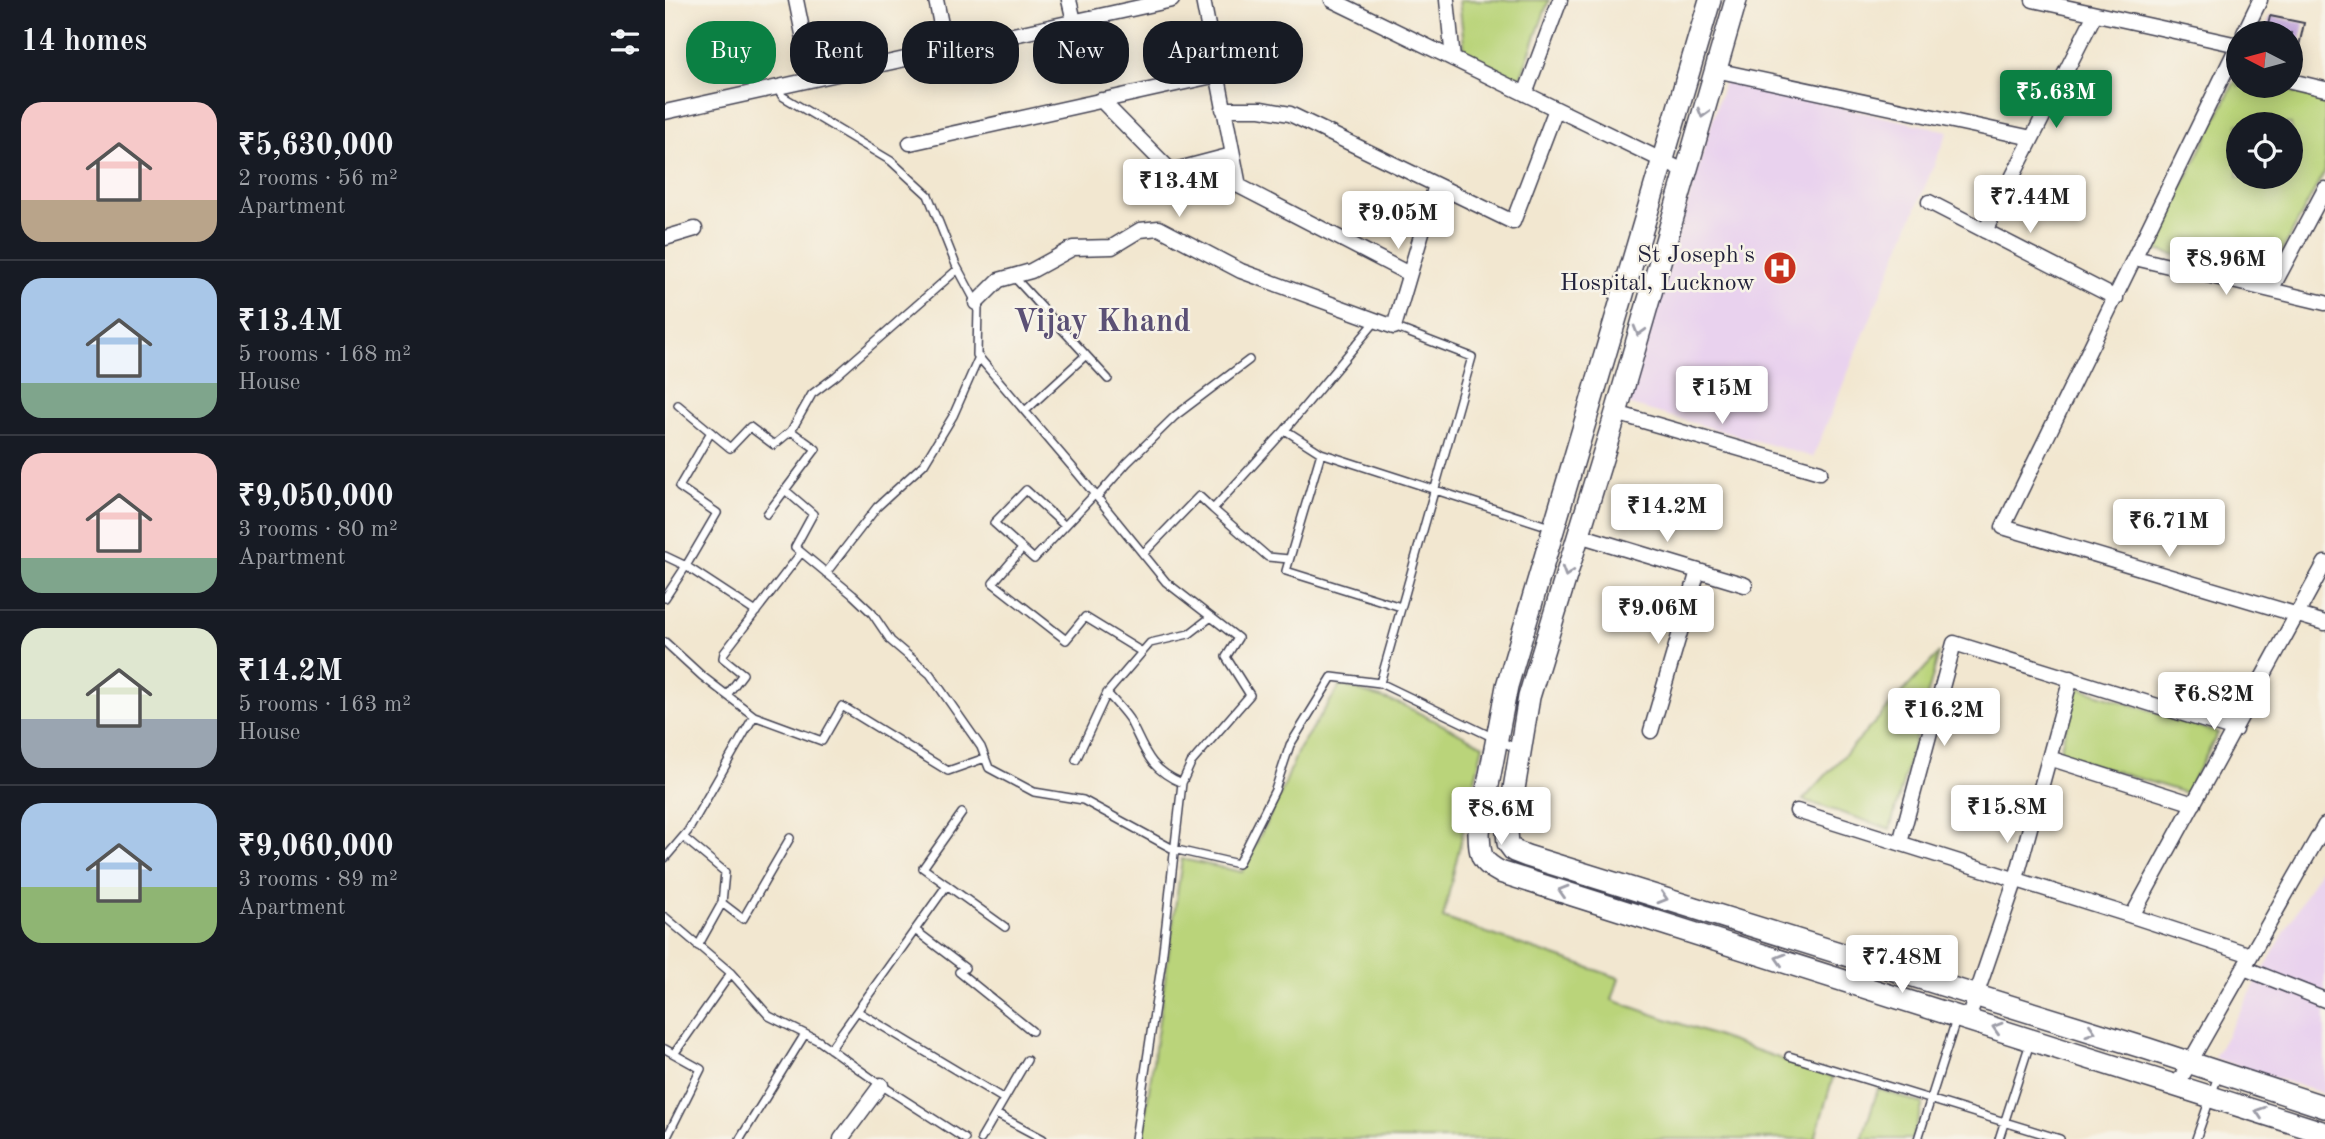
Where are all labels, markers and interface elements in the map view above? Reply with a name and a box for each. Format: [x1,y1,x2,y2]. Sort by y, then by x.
chip: Buy [686,21,776,84]
chip: Rent [790,21,888,84]
chip: Filters [902,21,1019,84]
chip: New [1033,21,1129,84]
chip: Apartment [1143,21,1303,84]
north arrow [2226,21,2303,98]
map controls [2226,21,2303,189]
icon: filters [606,23,644,61]
text: 14 homes [21,27,147,57]
pin: ₹5.63M [1999,71,2113,130]
text: ₹5.63M [2016,81,2096,104]
one-way arrow [1697,106,1711,118]
button: locate [2226,112,2303,189]
icon: home [77,130,161,214]
text: ₹5,630,000 [238,131,394,161]
pin: ₹13.4M [1122,160,1236,219]
text: 2 rooms · 56 m² [238,167,398,190]
text: ₹13.4M [1139,170,1219,193]
pin: ₹7.44M [1973,176,2087,235]
text: ₹7.44M [1990,186,2070,209]
pin: ₹9.05M [1341,191,1455,251]
text: Apartment [238,195,346,218]
text: ₹9.05M [1358,202,1438,225]
pin: ₹8.96M [2169,238,2283,297]
place label: St Joseph's Hospital, Lucknow [1560,244,1755,296]
text: ₹8.96M [2186,248,2266,271]
hospital icon: St Joseph's Hospital, Lucknow [1761,249,1799,287]
icon: home [77,306,161,390]
text: ₹13.4M [238,307,342,337]
district label: Vijay Khand [1013,307,1191,339]
one-way arrow [1633,325,1648,337]
text: 5 rooms · 168 m² [238,343,411,366]
pin: ₹15M [1681,366,1763,426]
text: House [238,371,300,394]
text: ₹15M [1692,377,1752,400]
icon: home [77,481,161,565]
text: ₹9,050,000 [238,482,394,512]
pin: ₹14.2M [1610,484,1724,544]
text: ₹14.2M [1627,495,1707,518]
pin: ₹6.71M [2112,500,2226,559]
text: ₹6.71M [2129,510,2209,533]
text: 3 rooms · 80 m² [238,518,398,541]
text: Apartment [238,546,346,569]
one-way arrow [1561,566,1576,578]
pin: ₹9.06M [1601,586,1715,646]
text: ₹9.06M [1618,597,1698,620]
icon: home [77,656,161,740]
text: ₹14.2M [238,657,342,687]
pin: ₹6.82M [2157,672,2271,732]
text: ₹6.82M [2174,683,2254,706]
pin: ₹16.2M [1887,688,2001,748]
text: 5 rooms · 163 m² [238,693,411,716]
text: ₹16.2M [1904,699,1984,722]
text: House [238,721,300,744]
pin: ₹15.8M [1950,786,2064,845]
pin: ₹8.6M [1452,788,1550,847]
text: ₹15.8M [1967,796,2047,819]
text: ₹8.6M [1468,798,1534,821]
icon: home [77,831,161,915]
text: ₹9,060,000 [238,832,394,862]
text: 3 rooms · 89 m² [238,868,398,891]
one-way arrow [1557,885,1569,900]
one-way arrow [1657,890,1669,905]
text: Apartment [238,896,346,919]
pin: ₹7.48M [1845,936,1959,995]
text: ₹7.48M [1862,946,1942,969]
one-way arrow [1774,953,1786,968]
one-way arrow [1991,1021,2003,1036]
one-way arrow [2085,1023,2097,1038]
one-way arrow [2254,1105,2266,1120]

